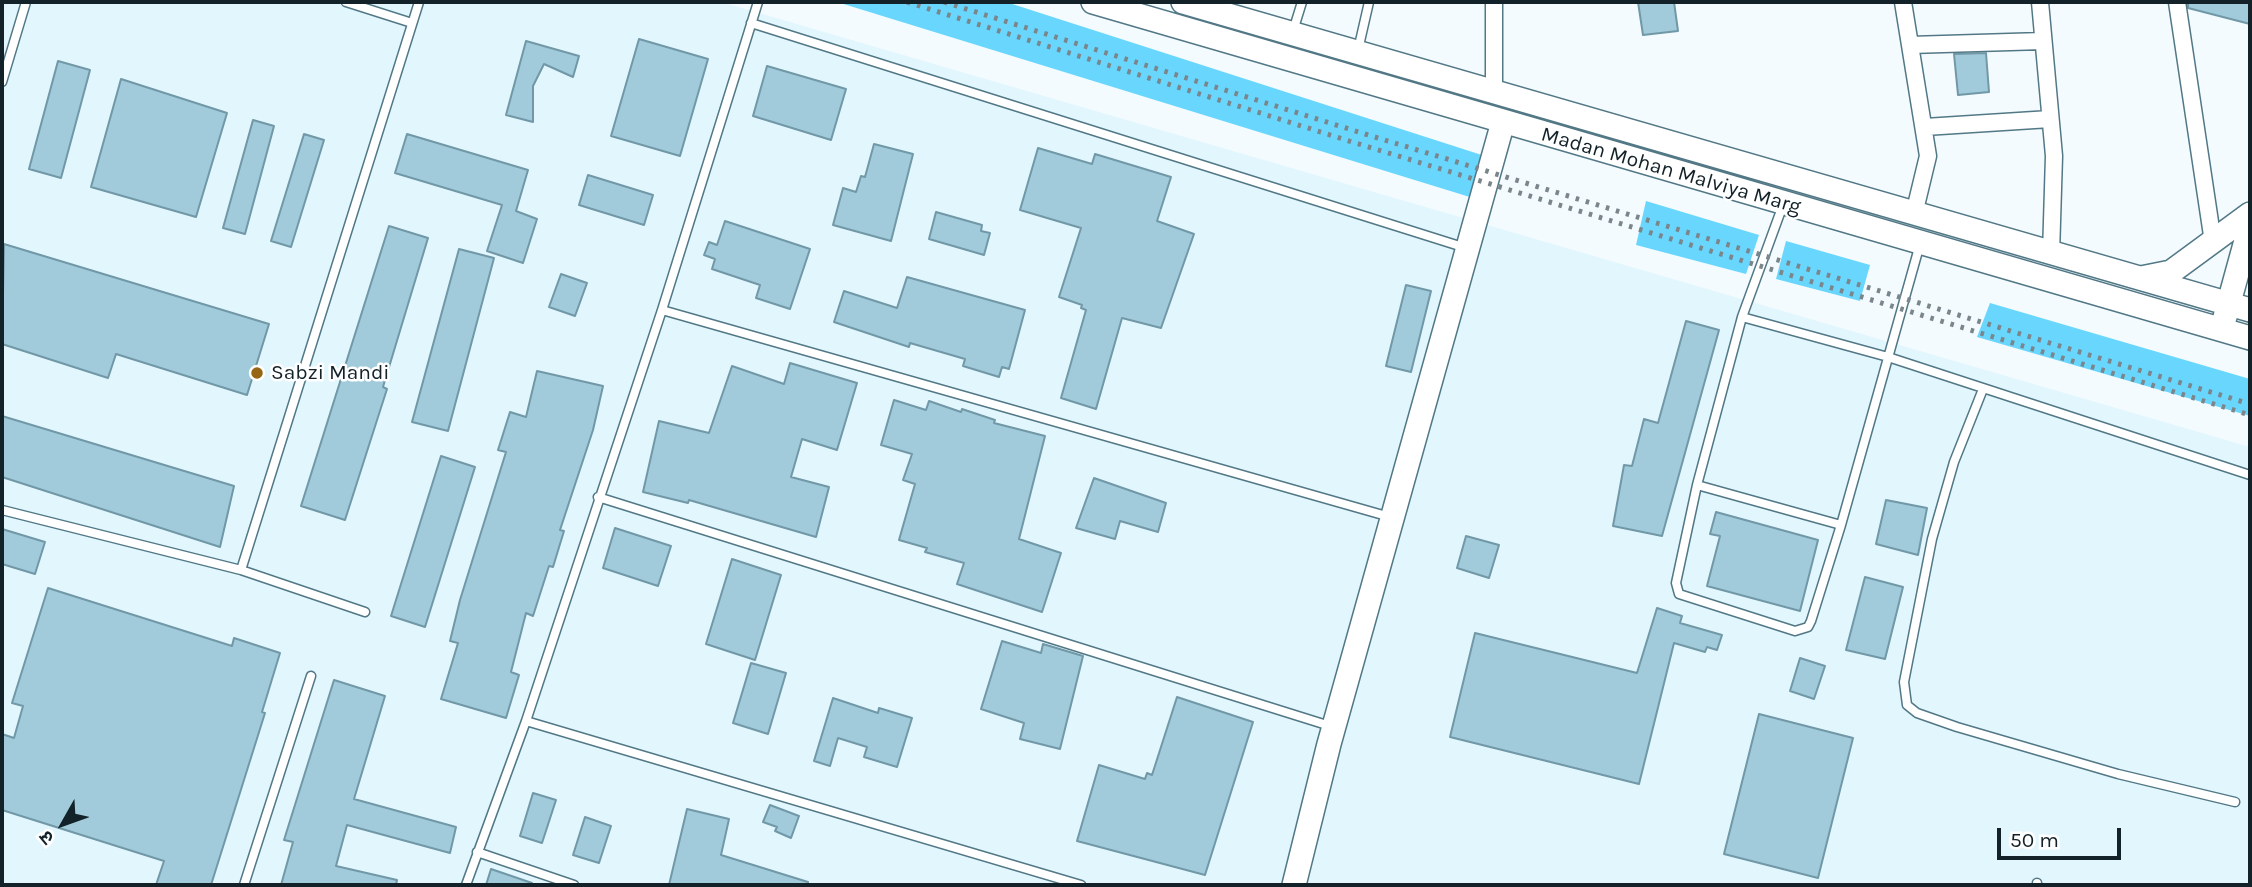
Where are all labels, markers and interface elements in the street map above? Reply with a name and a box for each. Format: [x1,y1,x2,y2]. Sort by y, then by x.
street label: Madan Mohan Malviya Marg [1538,122,1804,220]
place label: Sabzi Mandi [271,360,390,386]
marker: Sabzi Mandi [249,365,265,381]
north arrow [28,789,98,859]
scale bar [2000,814,2124,858]
text: उ [35,826,59,849]
text: 50 m [2010,828,2059,852]

